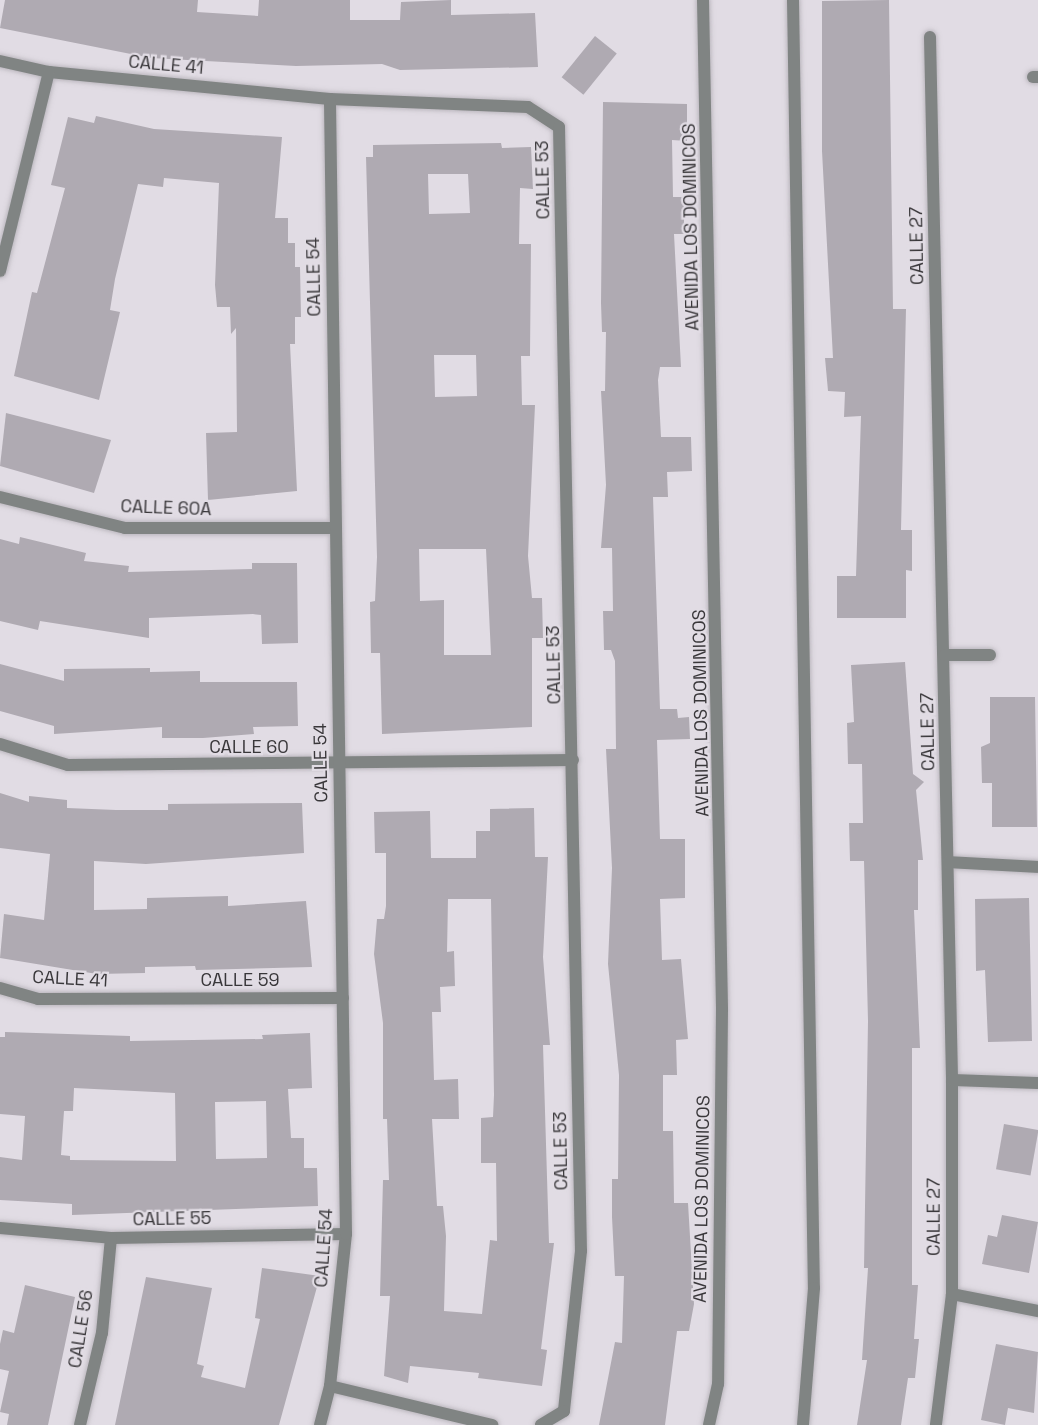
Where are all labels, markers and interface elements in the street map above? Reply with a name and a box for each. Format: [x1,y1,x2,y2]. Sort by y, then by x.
street label: CALLE 41 [127,51,205,79]
street label: AVENIDA LOS DOMINICOS [678,123,704,331]
street label: CALLE 53 [532,140,554,220]
street label: CALLE 27 [906,207,928,285]
street label: CALLE 54 [303,237,325,317]
street label: CALLE 60A [120,496,212,520]
street label: AVENIDA LOS DOMINICOS [688,609,714,817]
street label: CALLE 53 [543,625,565,705]
street label: CALLE 27 [917,693,939,771]
street label: CALLE 54 [310,723,332,803]
street label: CALLE 60 [209,736,289,758]
street label: CALLE 41 [32,966,108,992]
street label: CALLE 59 [201,969,279,991]
street label: AVENIDA LOS DOMINICOS [689,1095,715,1303]
street label: CALLE 53 [550,1111,572,1191]
street label: CALLE 27 [923,1178,945,1256]
street label: CALLE 55 [132,1208,212,1230]
street label: CALLE 54 [310,1208,338,1288]
street label: CALLE 56 [64,1288,98,1370]

